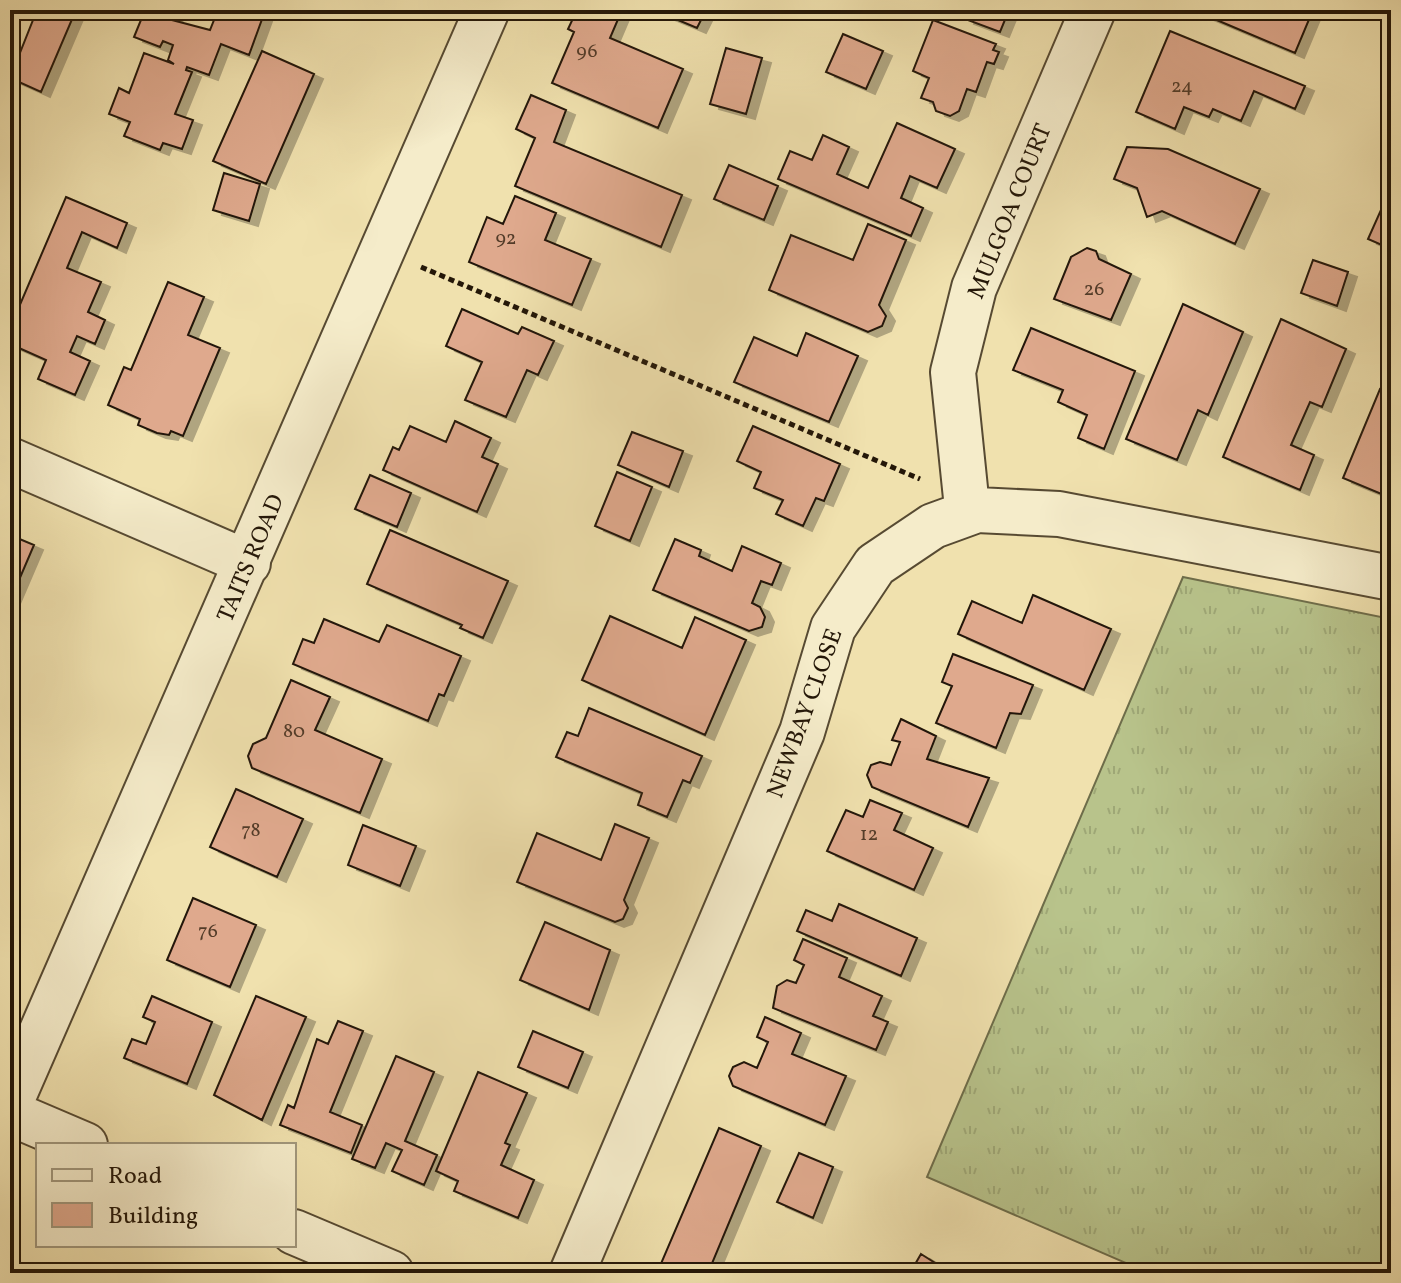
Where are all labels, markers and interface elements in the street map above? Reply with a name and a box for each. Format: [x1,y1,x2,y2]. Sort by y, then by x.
house number: 96 [576,38,598,66]
house number: 24 [1171,73,1193,101]
street label: MULGOA COURT [960,119,1061,304]
house number: 92 [495,225,517,253]
house number: 26 [1084,276,1104,304]
street label: TAITS ROAD [210,489,294,628]
street label: NEWBAY CLOSE [759,624,852,803]
house number: 80 [283,718,305,746]
house number: 78 [241,817,261,845]
house number: 12 [860,821,878,849]
house number: 76 [198,918,218,946]
legend [36,1143,296,1247]
text: Road [108,1160,162,1194]
text: Building [108,1200,198,1234]

